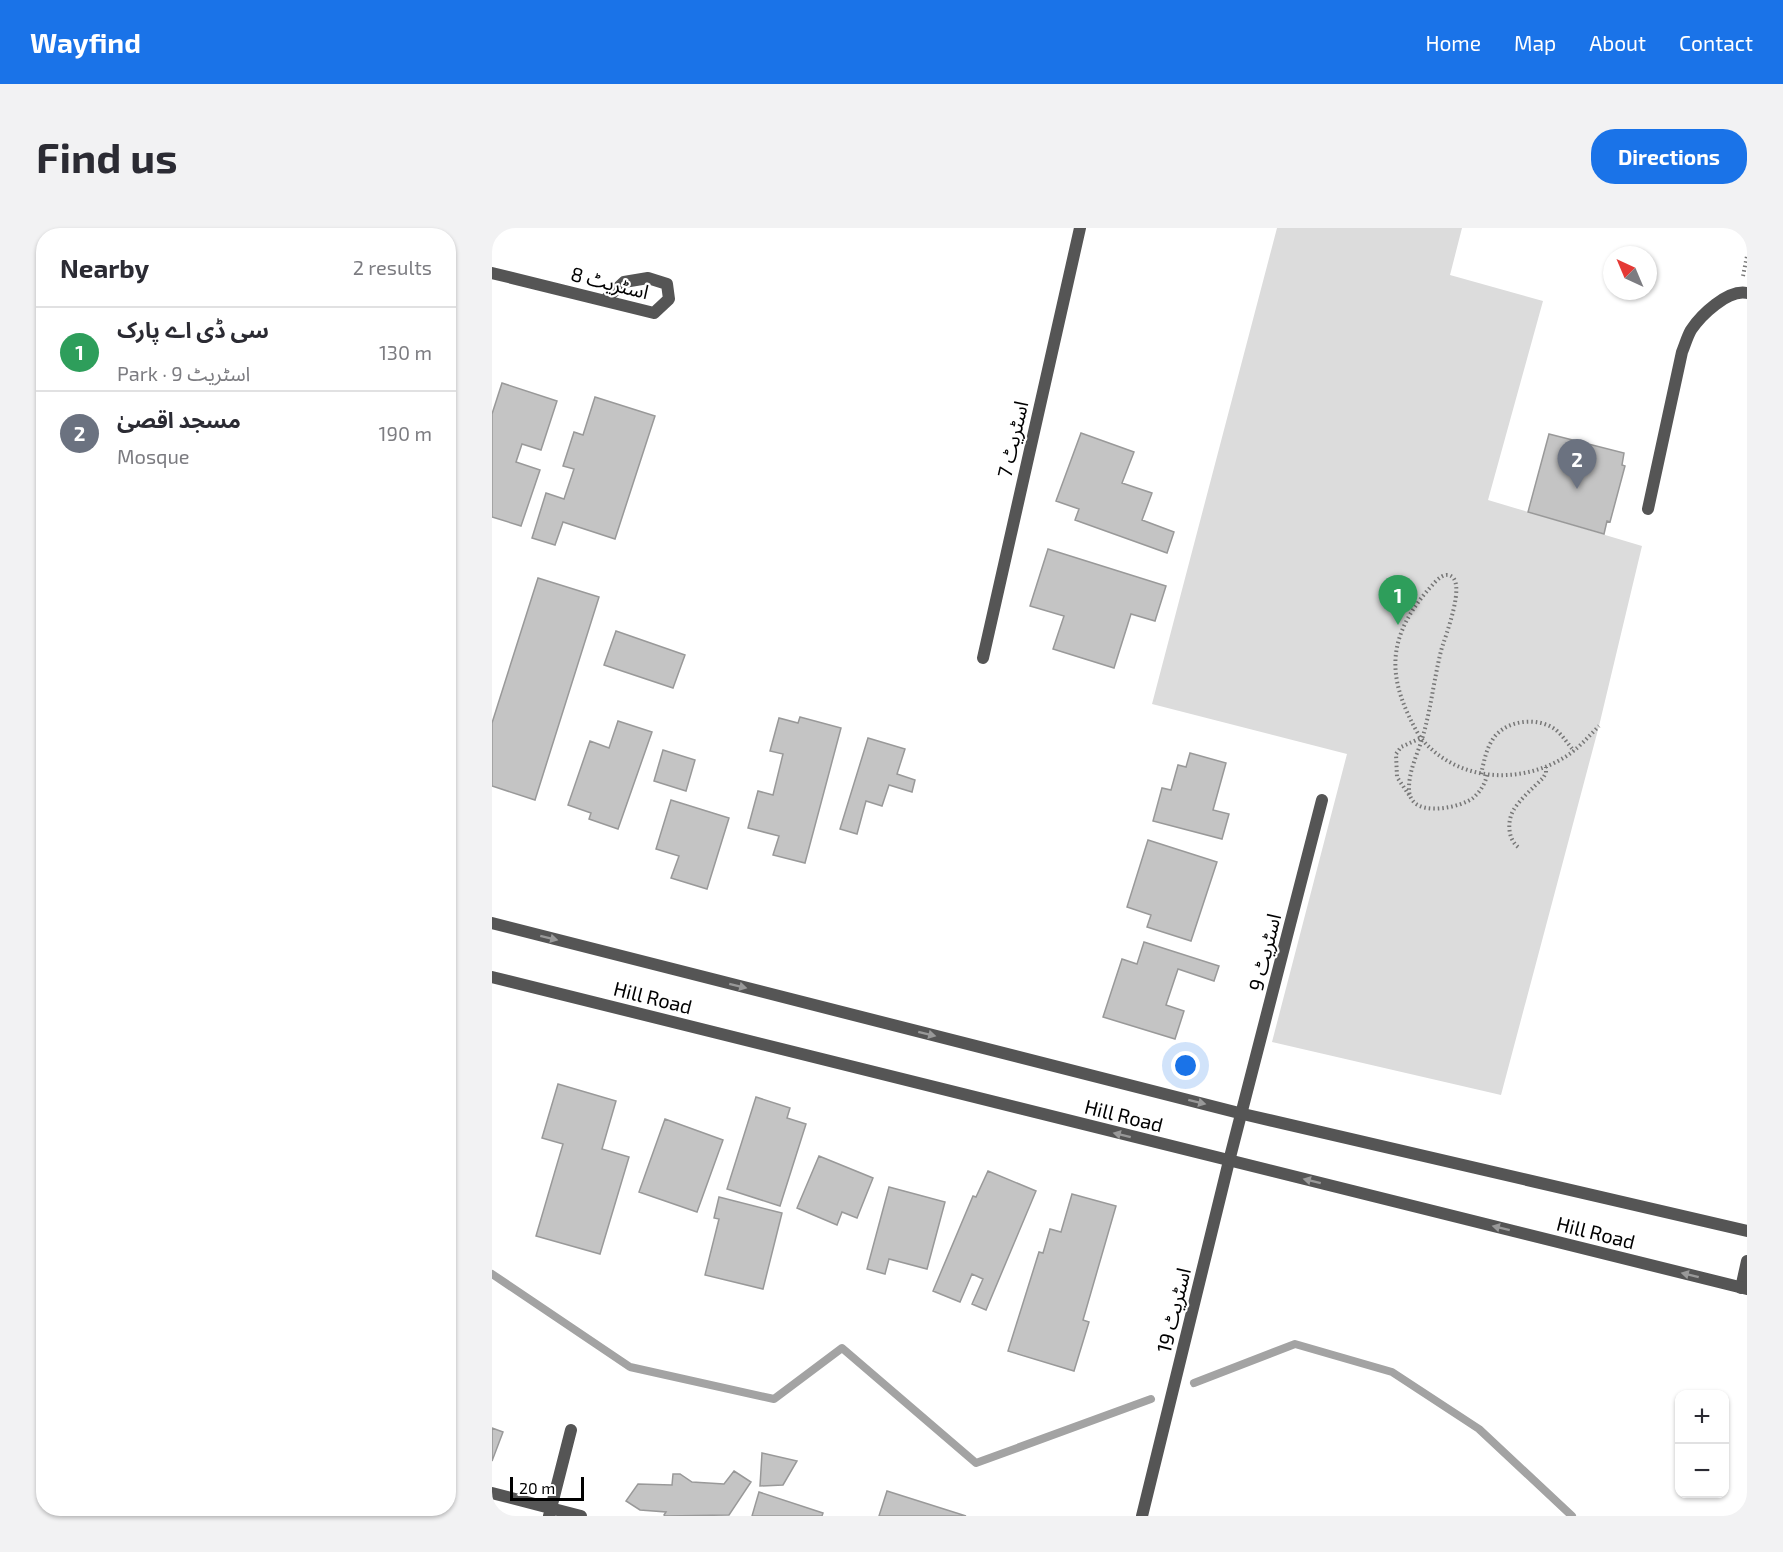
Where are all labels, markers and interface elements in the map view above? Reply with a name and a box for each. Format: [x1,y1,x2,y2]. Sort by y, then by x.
text: Wayfind [30,25,141,59]
text: Home [1425,30,1481,55]
text: Map [1514,30,1556,55]
text: About [1589,30,1646,55]
text: Contact [1679,30,1753,55]
button: Directions [1591,129,1747,184]
text: Find us [36,131,178,181]
north arrow [1603,246,1657,300]
text: Nearby [60,252,149,283]
text: 2 results [353,255,432,279]
street label: اسٹریٹ 8 [568,261,652,304]
text: سی ڈی اے پارک [117,316,269,342]
text: 1 [75,340,84,364]
text: 130 m [379,340,432,364]
text: Park · اسٹریٹ 9 [117,361,250,385]
street label: اسٹریٹ 7 [992,398,1033,480]
text: مسجد اقصیٰ [117,406,241,432]
text: 2 [74,421,85,445]
text: 190 m [379,421,432,445]
pin: 2 [1558,440,1596,489]
text: Mosque [117,444,190,468]
pin: 1 [1378,576,1418,625]
street label: اسٹریٹ 9 [1243,911,1286,993]
one-way arrow [540,933,558,943]
street label: Hill Road [611,976,695,1018]
one-way arrow [729,981,747,991]
one-way arrow [918,1029,936,1039]
your location [1171,1051,1200,1080]
street label: Hill Road [1082,1094,1166,1136]
one-way arrow [1188,1098,1206,1108]
one-way arrow [1113,1129,1132,1139]
one-way arrow [1302,1176,1321,1186]
street label: Hill Road [1554,1211,1638,1253]
one-way arrow [1492,1223,1510,1233]
street label: اسٹریٹ 19 [1151,1265,1196,1355]
one-way arrow [1681,1270,1699,1280]
map controls [1675,1390,1729,1498]
button: + [1675,1390,1729,1444]
button: − [1675,1444,1729,1498]
scale bar [510,1474,584,1502]
text: 20 m [519,1478,555,1497]

